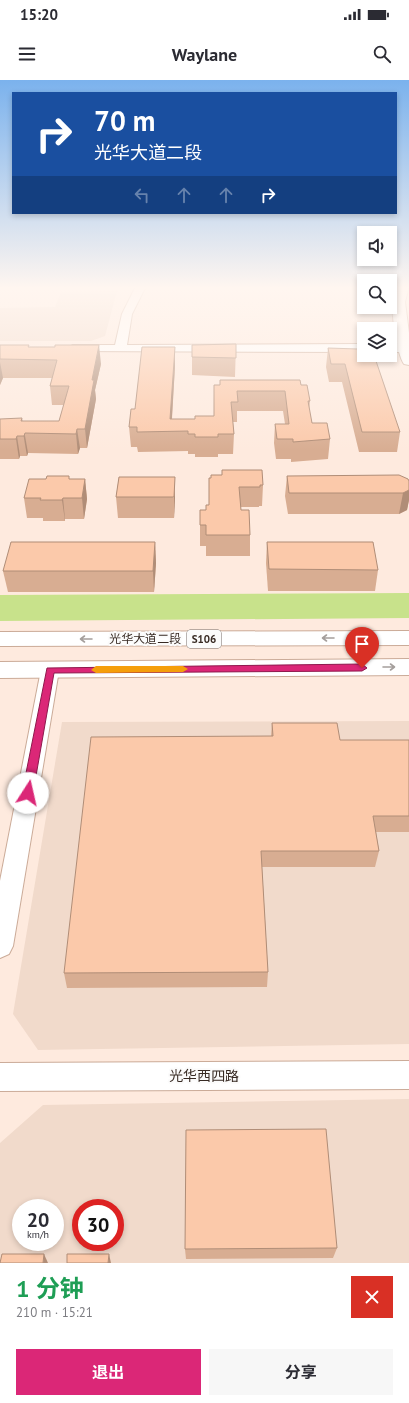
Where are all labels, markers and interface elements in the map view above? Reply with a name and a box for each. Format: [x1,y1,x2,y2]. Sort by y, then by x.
text: 15:20 [20,5,58,24]
icon: menu [16,43,38,65]
text: Waylane [172,43,237,66]
icon: search [371,43,393,65]
text: 70 m [94,102,155,139]
icon: right [28,108,80,160]
text: 光华大道二段 [94,141,202,164]
icon: left [131,184,153,206]
icon: ahead [173,184,195,206]
icon: ahead [215,184,237,206]
icon: right [257,184,279,206]
map controls [357,226,397,362]
button: sound [357,226,397,266]
button: search [357,274,397,314]
button: layers [357,322,397,362]
pin [345,627,379,668]
road number: S106 [187,630,221,648]
street label: 光华大道二段 [109,631,181,646]
icon: arrive [351,633,373,655]
one-way arrow [322,634,335,642]
one-way arrow [80,635,93,643]
one-way arrow [382,663,395,671]
position arrow [7,772,49,814]
street label: 光华西四路 [169,1067,239,1085]
speed limit sign: 30 [72,1199,124,1251]
text: 20 [27,1207,49,1233]
text: km/h [27,1228,49,1241]
text: 1 分钟 [16,1273,84,1304]
button: close [351,1276,393,1318]
text: 210 m · 15:21 [16,1304,93,1321]
button: 退出 [16,1349,201,1395]
button: 分享 [209,1349,393,1395]

